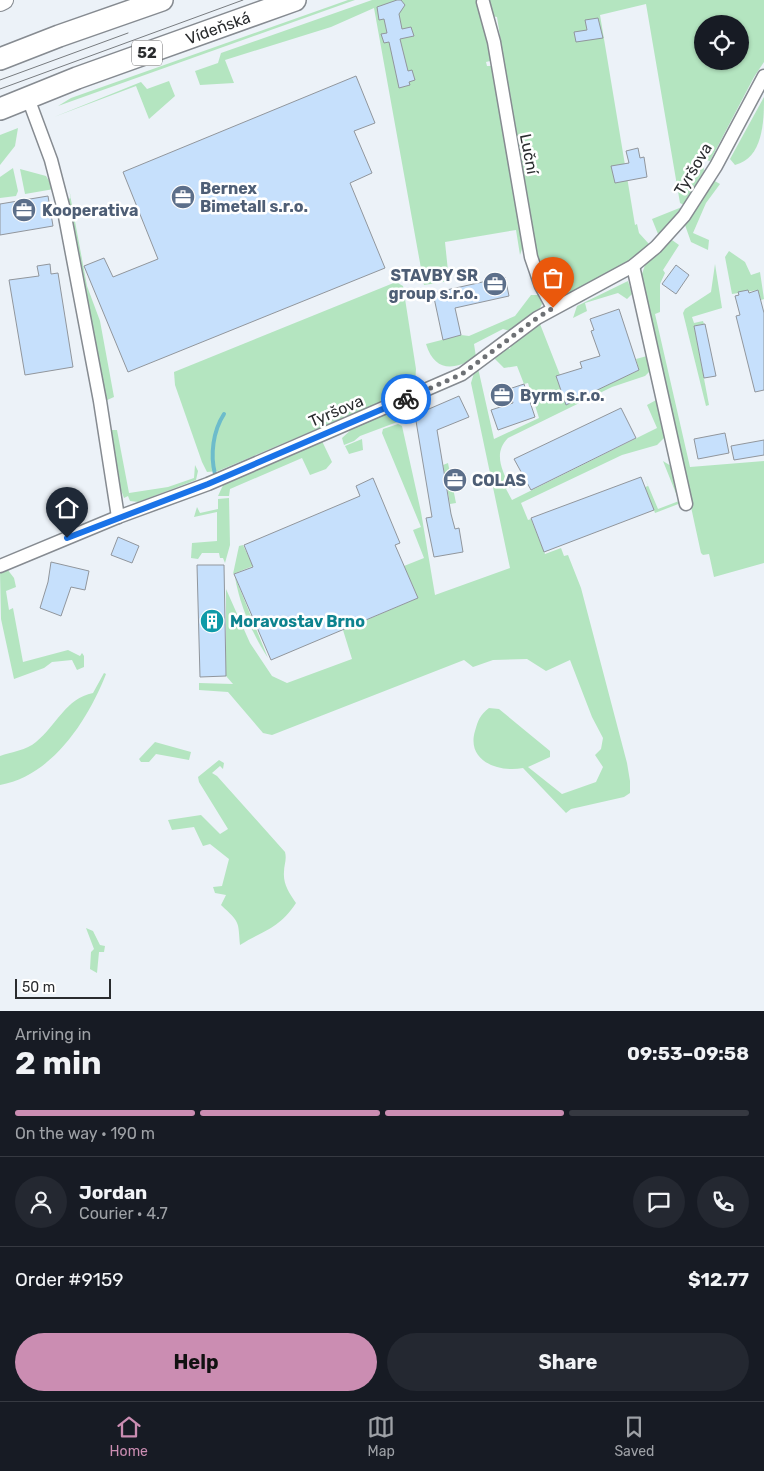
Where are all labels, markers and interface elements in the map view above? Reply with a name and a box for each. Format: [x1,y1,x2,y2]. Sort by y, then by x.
street label: Vídeňská [183,8,253,48]
map controls [694,15,749,70]
button: locate [694,15,749,70]
road number: 52 [132,40,162,66]
street label: Luční [516,132,542,177]
street label: Tyršova [670,140,716,198]
place label: Bernex Bimetall s.r.o. [200,179,308,216]
office icon: Bernex Bimetall s.r.o. [170,184,196,210]
office icon: Kooperativa [11,197,37,223]
place label: Kooperativa [42,201,138,220]
pin [532,257,574,308]
icon: bag [539,264,567,292]
place label: STAVBY SR group s.r.o. [389,266,478,303]
office icon: STAVBY SR group s.r.o. [482,271,508,297]
courier [381,374,431,424]
office icon: Byrm s.r.o. [489,382,515,408]
icon: bike [392,385,420,413]
place label: Byrm s.r.o. [520,386,605,405]
street label: Tyršova [306,391,366,431]
office icon: COLAS [442,467,468,493]
place label: COLAS [472,471,526,490]
pin [46,487,88,538]
icon: home [53,494,81,522]
building icon: Moravostav Brno [199,608,225,634]
place label: Moravostav Brno [230,612,365,631]
scale bar [15,976,111,999]
text: 50 m [22,979,55,996]
text: Arriving in [15,1025,91,1044]
text: 09:53–09:58 [627,1042,749,1065]
text: 2 min [15,1044,102,1082]
text: On the way · 190 m [15,1124,155,1143]
button: person [15,1176,67,1228]
button: chat [633,1176,685,1228]
button: phone [697,1176,749,1228]
text: Jordan [79,1181,147,1204]
text: Courier · 4.7 [79,1204,168,1223]
text: Order #9159 [15,1268,123,1291]
text: $12.77 [688,1268,749,1291]
button: Help [15,1333,377,1391]
button: Share [387,1333,749,1391]
tab: Home [110,1413,148,1460]
tab: Map [367,1413,395,1460]
tab: Saved [614,1413,654,1460]

